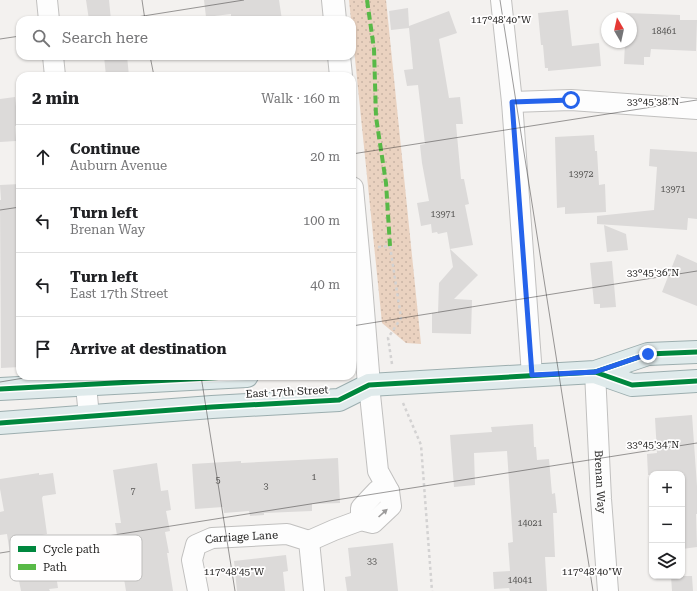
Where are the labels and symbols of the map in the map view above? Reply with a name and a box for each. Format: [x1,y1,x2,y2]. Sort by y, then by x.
north arrow [601,12,637,48]
text: 117°48'40"W [471,14,532,25]
house number: 18461 [651,26,677,36]
route start [562,91,580,109]
text: 33°45'38"N [627,96,679,107]
house number: 13972 [568,169,594,179]
house number: 13971 [660,184,686,194]
house number: 13971 [430,209,456,219]
text: 33°45'36"N [627,267,679,278]
route end [639,345,657,363]
street label: East 17th Street [245,383,329,401]
text: 33°45'34"N [627,439,679,450]
street label: Brenan Way [592,450,609,515]
house number: 1 [311,472,317,482]
house number: 5 [215,475,221,485]
house number: 3 [263,481,269,491]
house number: 7 [130,486,136,496]
one-way arrow [378,508,388,518]
house number: 14021 [517,518,543,528]
street label: Carriage Lane [203,528,278,547]
legend [10,535,142,581]
text: Cycle path [43,543,100,556]
house number: 33 [367,556,377,566]
text: Path [43,561,67,574]
text: 117°48'45"W [204,566,265,577]
text: 117°48'40"W [562,566,623,577]
house number: 14041 [507,575,533,585]

